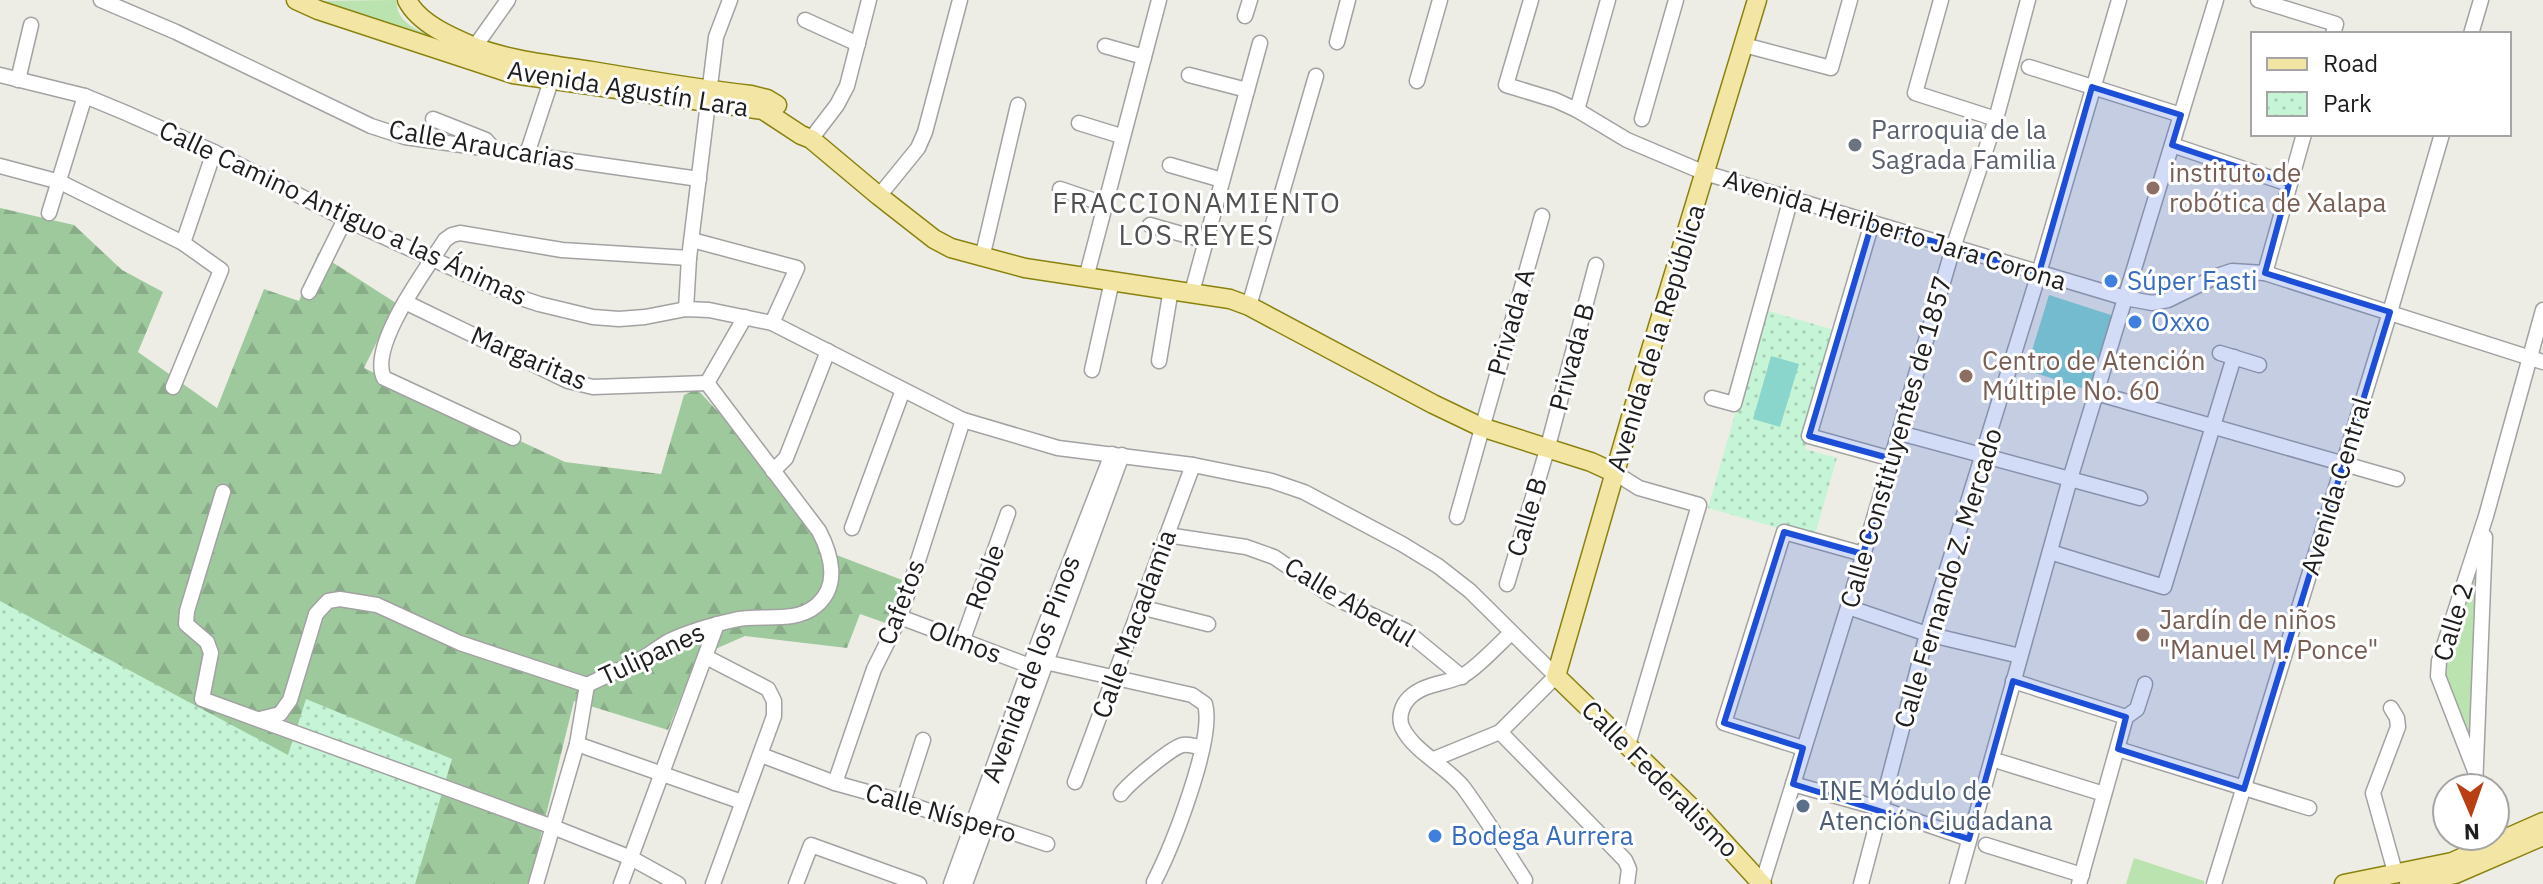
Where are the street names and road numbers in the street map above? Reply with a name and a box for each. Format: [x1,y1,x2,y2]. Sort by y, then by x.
street label: Avenida Agustín Lara [505,52,751,124]
street label: Calle Araucarias [386,111,578,177]
street label: Calle Camino Antiguo a las Ánimas [154,112,533,313]
street label: Avenida Heriberto Jara Corona [1720,161,2071,297]
street label: Avenida de la República [1598,200,1712,476]
street label: Privada A [1479,264,1542,379]
street label: Calle Constituyentes de 1857 [1831,272,1959,612]
street label: Privada B [1540,299,1602,414]
street label: Margaritas [466,317,593,397]
street label: Avenida Central [2292,393,2378,579]
street label: Calle Fernando Z. Mercado [1885,424,2009,732]
street label: Calle B [1498,473,1554,561]
street label: Calle Macadamia [1083,524,1183,723]
street label: Roble [957,539,1012,614]
street label: Calle Abedul [1279,549,1422,654]
street label: Avenida de los Pinos [973,550,1087,787]
street label: Cafetos [868,554,932,649]
street label: Calle 2 [2424,578,2480,665]
street label: Olmos [924,612,1007,670]
street label: Tulipanes [593,614,710,692]
street label: Calle Federalismo [1575,692,1747,864]
street label: Calle Níspero [862,774,1021,850]

